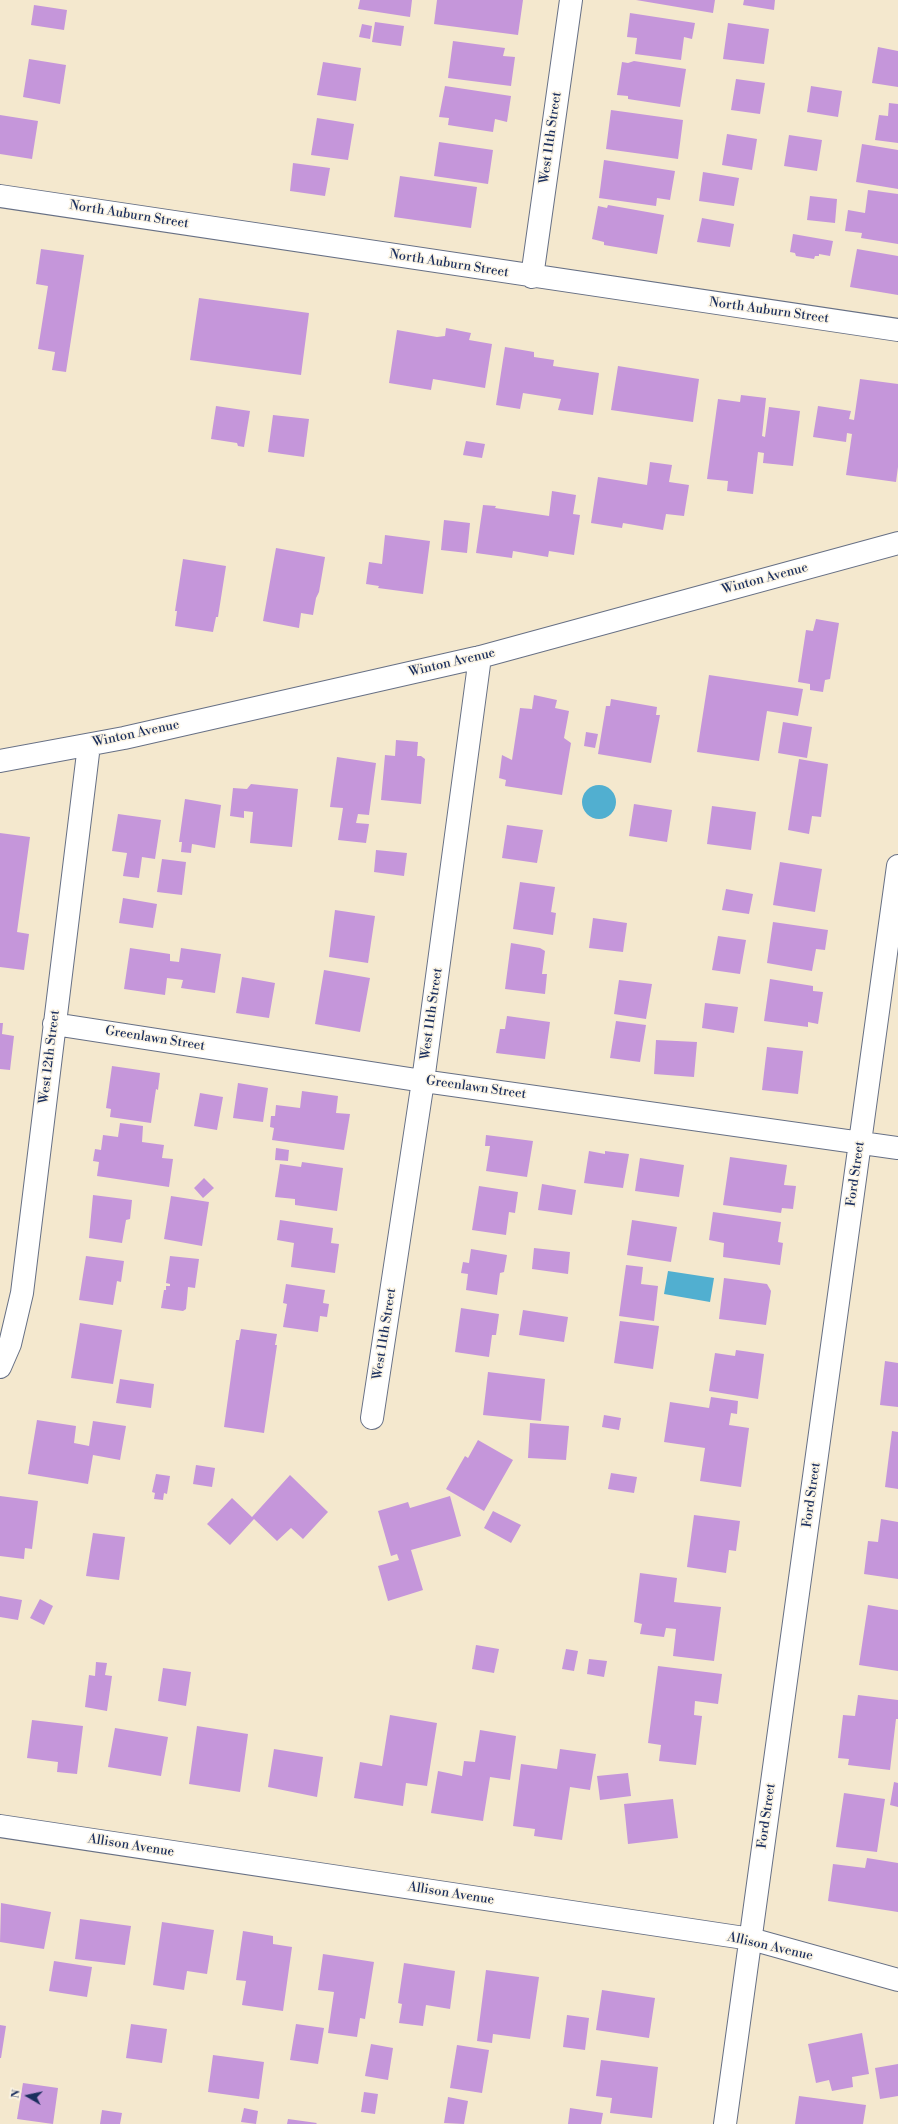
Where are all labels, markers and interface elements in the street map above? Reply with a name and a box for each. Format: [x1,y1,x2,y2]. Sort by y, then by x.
street label: West 11th Street [537,91,565,185]
street label: North Auburn Street [68,198,190,232]
street label: North Auburn Street [388,247,510,281]
street label: North Auburn Street [708,295,830,327]
street label: Winton Avenue [720,560,810,598]
street label: Winton Avenue [407,645,497,681]
street label: Winton Avenue [91,717,181,751]
street label: West 11th Street [418,967,446,1061]
street label: West 12th Street [37,1009,63,1105]
street label: Greenlawn Street [104,1023,206,1055]
street label: Greenlawn Street [425,1073,527,1103]
street label: Ford Street [844,1140,868,1208]
street label: West 11th Street [370,1287,400,1381]
street label: Ford Street [800,1461,824,1529]
street label: Ford Street [755,1782,779,1850]
street label: Allison Avenue [87,1831,175,1861]
street label: Allison Avenue [407,1879,495,1909]
street label: Allison Avenue [726,1930,814,1964]
north arrow [8,2076,48,2116]
text: N [9,2089,24,2100]

